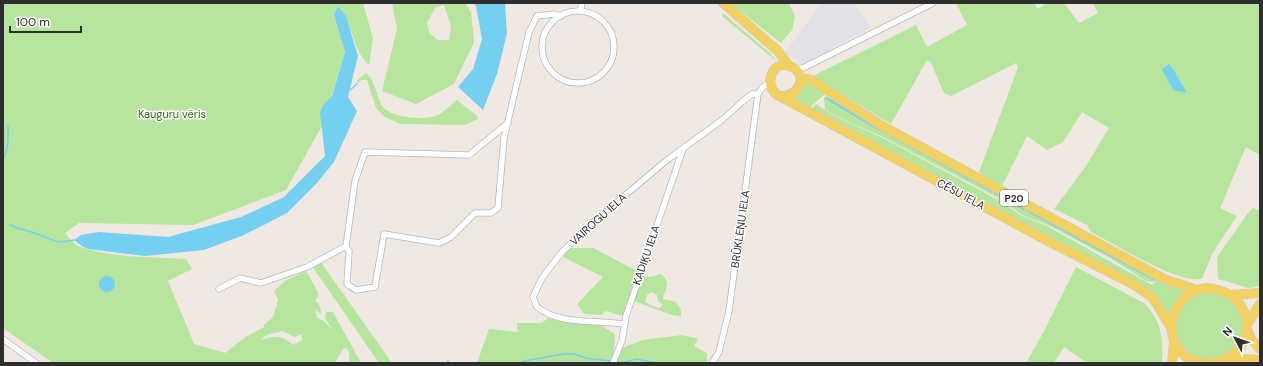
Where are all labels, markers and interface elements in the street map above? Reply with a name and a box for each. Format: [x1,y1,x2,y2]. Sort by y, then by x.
scale bar [10,8,81,34]
text: 100 m [16,14,50,30]
park label: Kauguru vēris [138,107,206,121]
street label: CĒSU IELA [935,175,987,213]
street label: BRŪKLEŅU IELA [728,189,752,269]
street label: VAIROGU IELA [567,190,629,248]
road number: P20 [1000,190,1028,206]
street label: KADIĶU IELA [629,223,663,287]
north arrow [1215,318,1255,358]
text: N [1220,324,1235,339]

